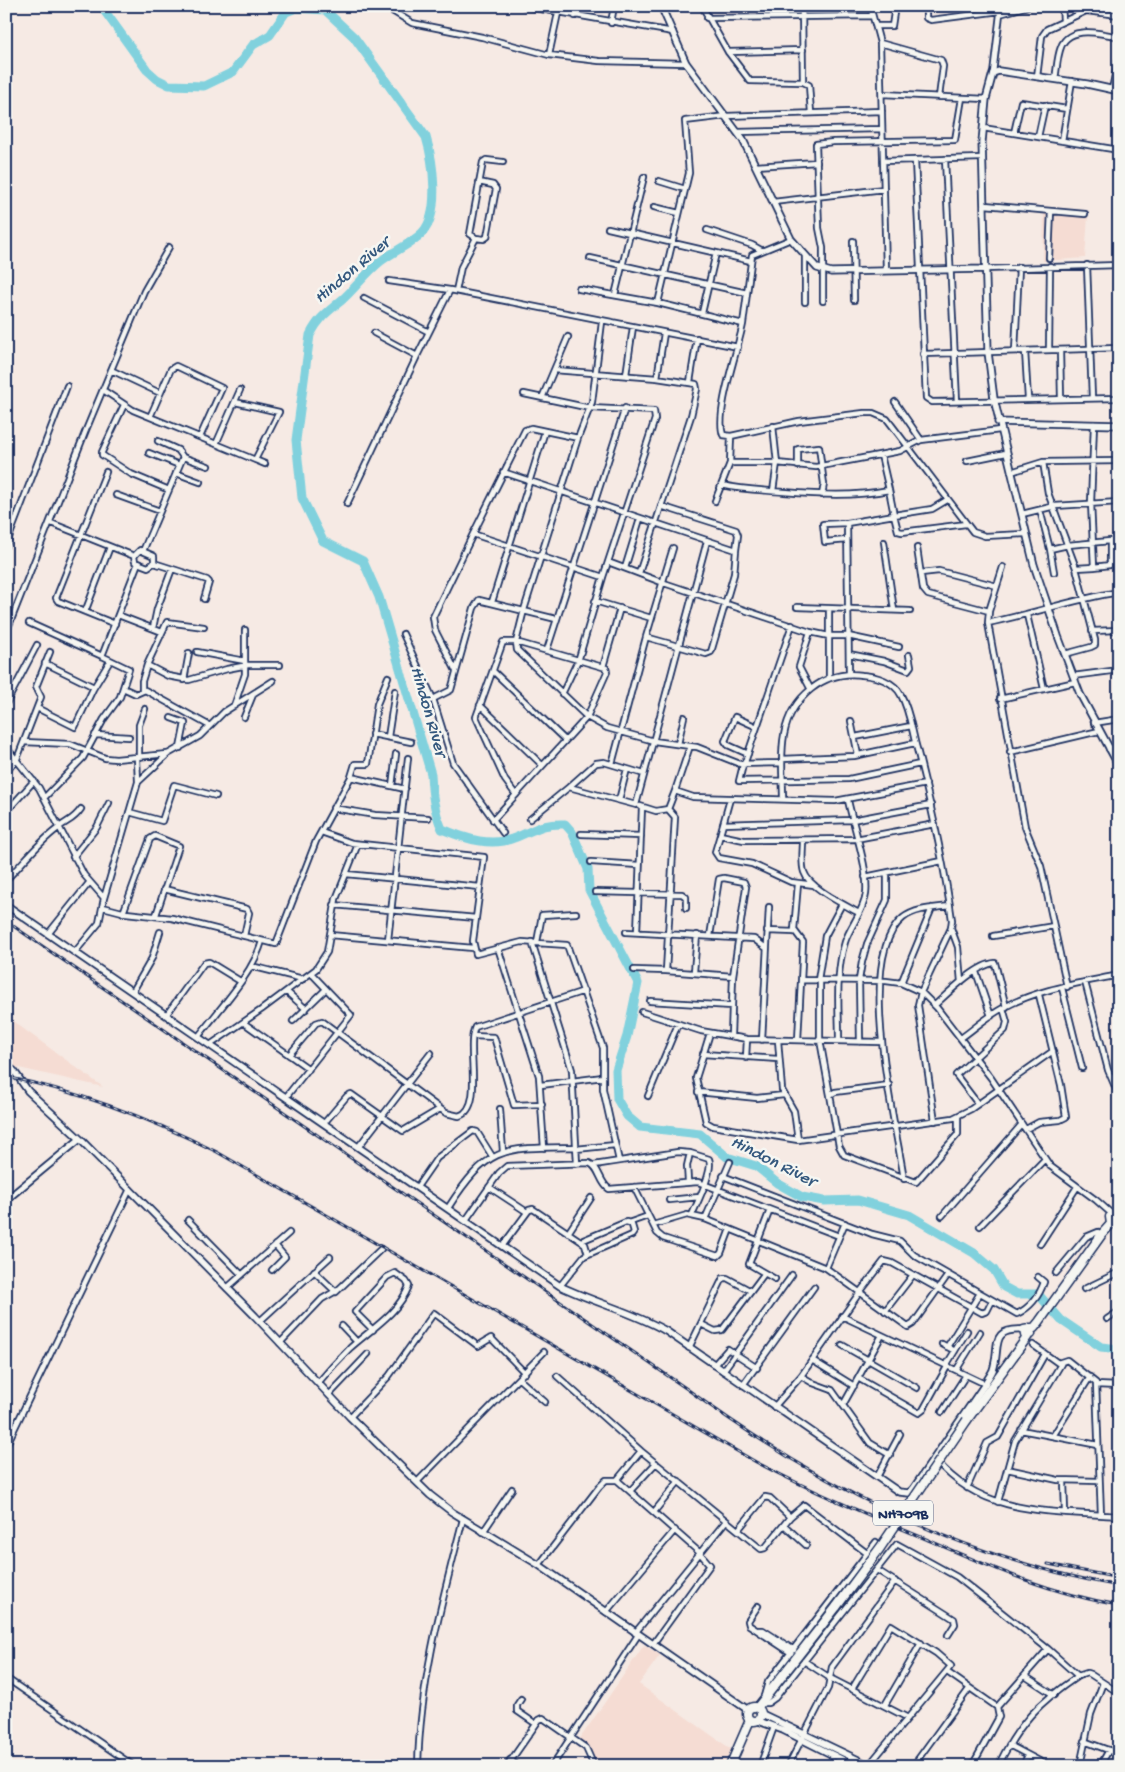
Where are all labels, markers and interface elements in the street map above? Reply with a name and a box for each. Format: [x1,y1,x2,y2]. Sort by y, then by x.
water label: Hindon River [310,231,398,309]
water label: Hindon River [405,664,451,762]
water label: Hindon River [727,1132,822,1194]
road number: NH709B [873,1500,933,1526]

